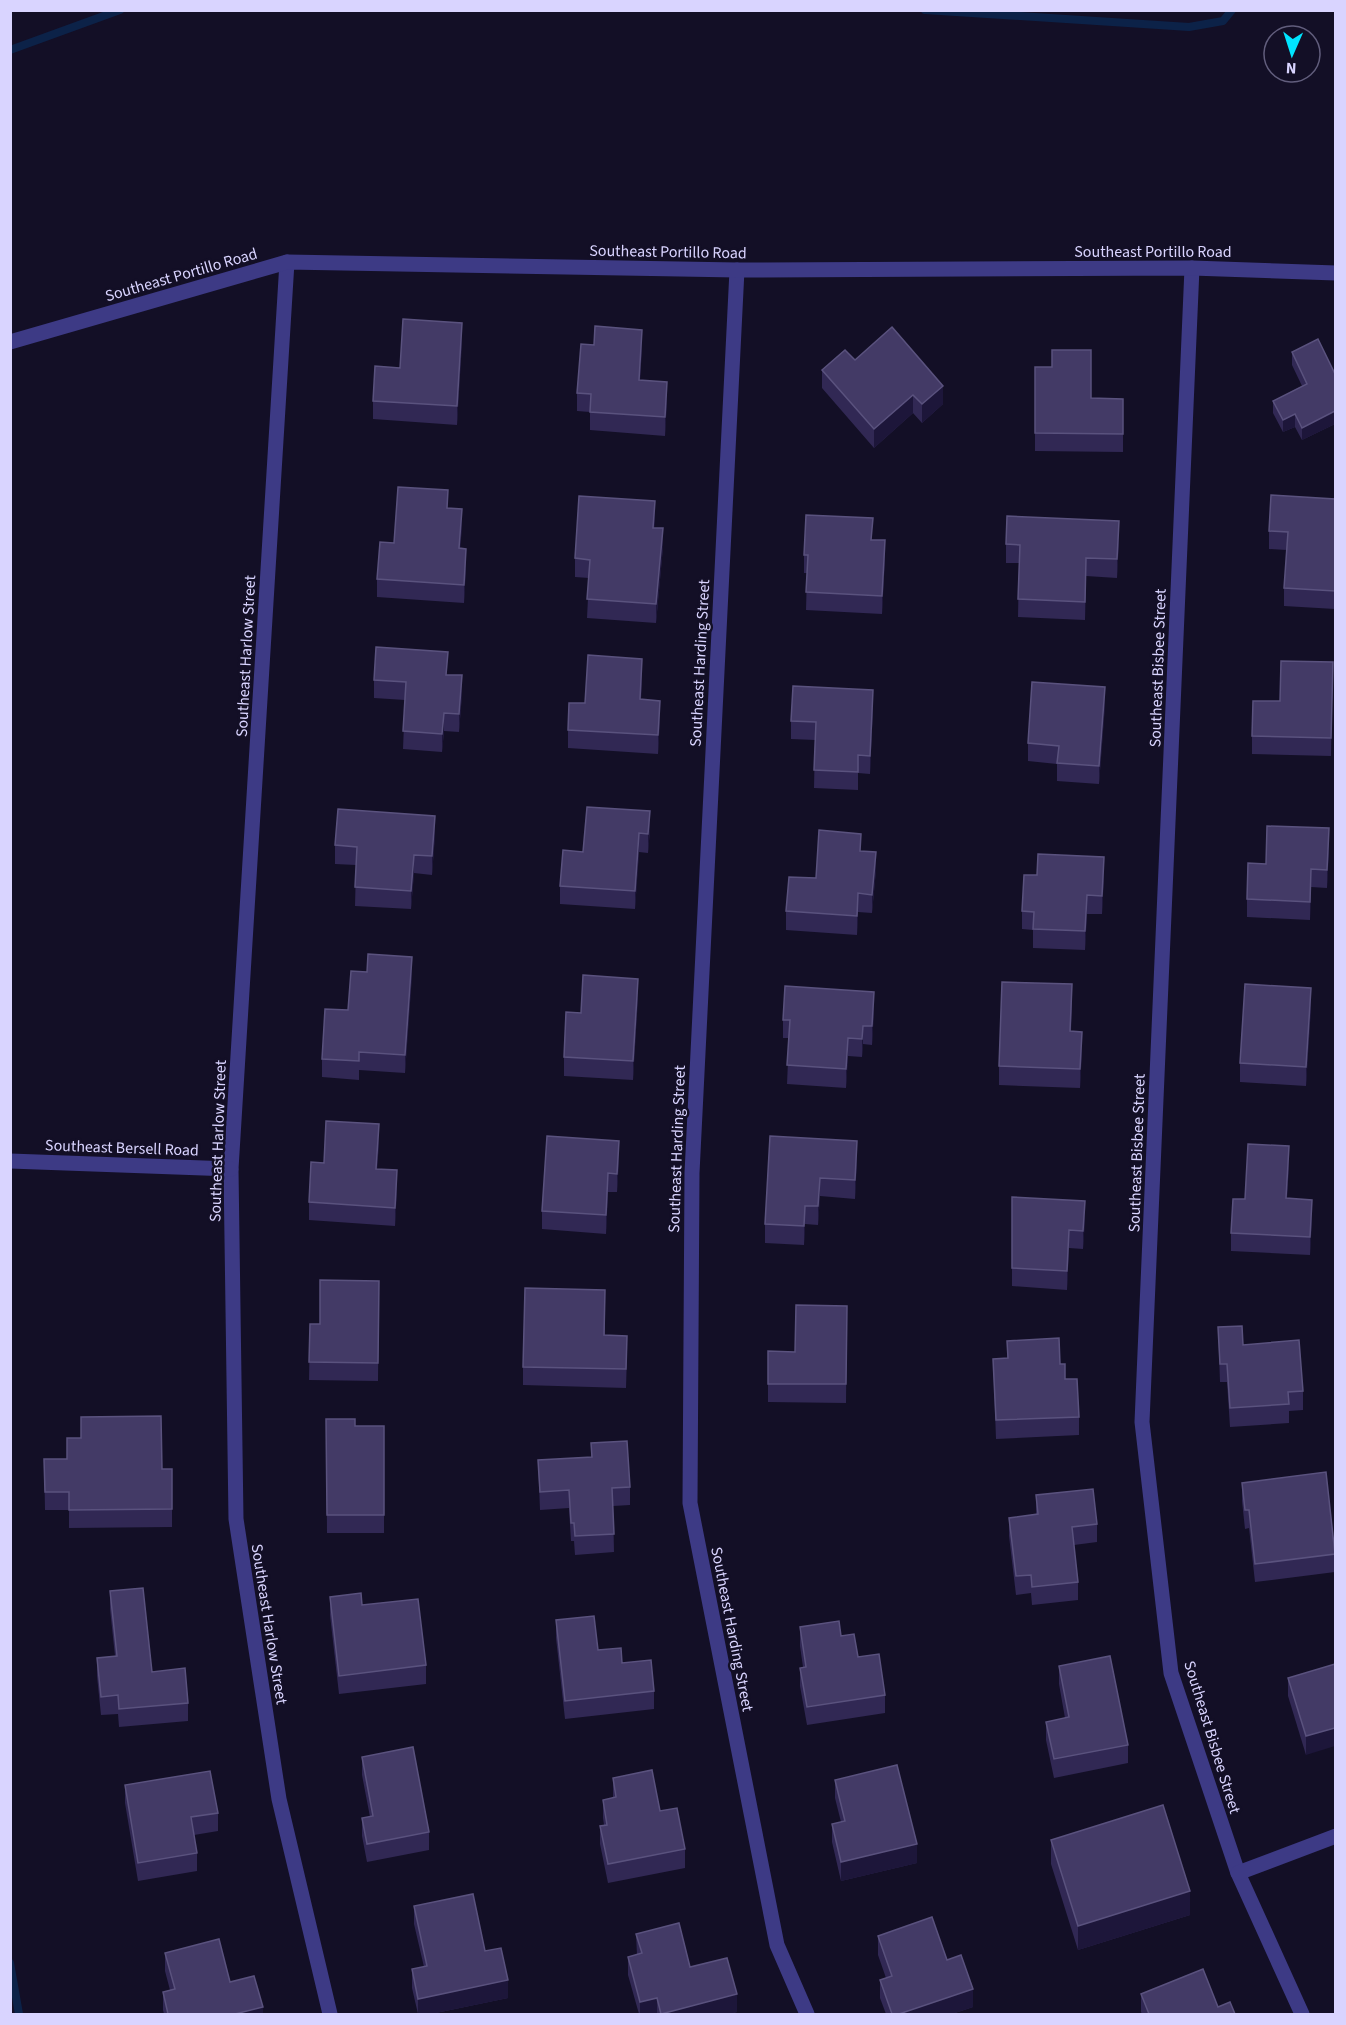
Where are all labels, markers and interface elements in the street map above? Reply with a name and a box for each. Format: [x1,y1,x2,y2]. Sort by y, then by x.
north arrow [1262,24,1322,84]
text: N [1285,57,1297,79]
street label: Southeast Portillo Road [589,240,747,264]
street label: Southeast Portillo Road [1074,241,1232,263]
street label: Southeast Portillo Road [103,243,260,307]
street label: Southeast Harlow Street [231,574,261,738]
street label: Southeast Harding Street [685,578,715,747]
street label: Southeast Bisbee Street [1144,588,1172,748]
street label: Southeast Harlow Street [204,1059,232,1223]
street label: Southeast Harding Street [663,1064,691,1233]
street label: Southeast Bisbee Street [1123,1073,1151,1233]
street label: Southeast Bersell Road [45,1134,199,1162]
street label: Southeast Harlow Street [245,1542,293,1707]
street label: Southeast Harding Street [705,1545,759,1714]
street label: Southeast Bisbee Street [1178,1658,1246,1817]

